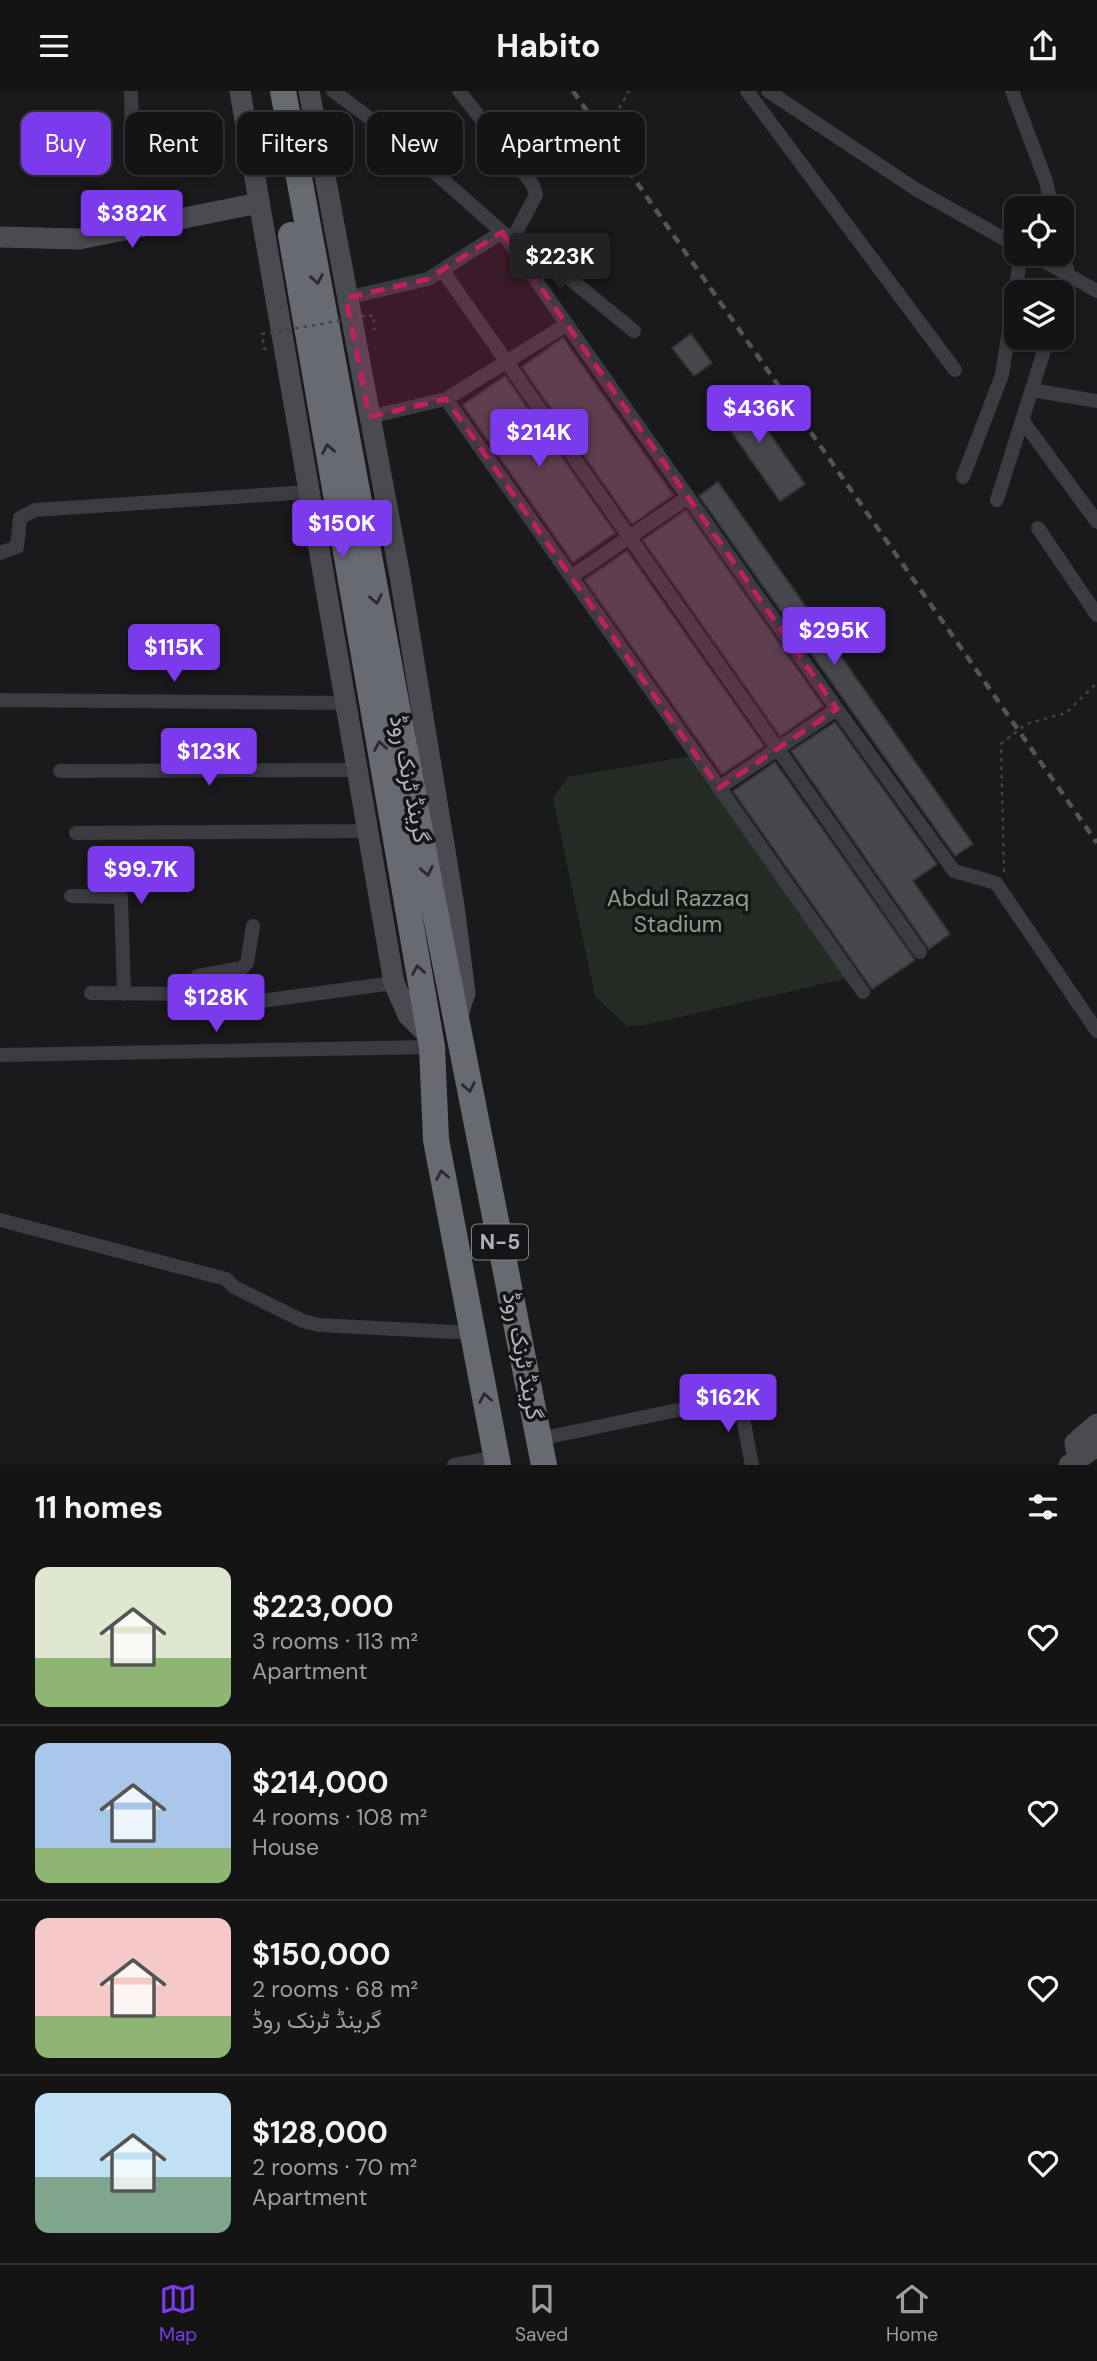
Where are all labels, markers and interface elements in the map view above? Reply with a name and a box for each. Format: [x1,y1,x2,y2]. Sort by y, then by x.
text: Habito [496,25,601,67]
icon: menu [35,27,73,65]
icon: share [1024,27,1062,65]
chip: Buy [21,112,111,175]
chip: Rent [125,112,223,175]
chip: Filters [237,112,353,175]
chip: New [367,112,463,175]
chip: Apartment [477,112,645,175]
pin: $382K [83,191,181,250]
map controls [1004,196,1074,350]
button: locate [1004,196,1074,266]
text: $382K [97,198,167,228]
pin: $223K [511,233,609,293]
text: $223K [525,241,595,271]
one-way arrow [309,273,324,285]
button: layers [1004,280,1074,350]
pin: $436K [710,385,808,445]
text: $436K [723,393,795,423]
pin: $214K [490,409,588,469]
text: $214K [506,417,572,447]
one-way arrow [321,443,336,455]
pin: $150K [293,501,391,560]
text: $150K [308,508,376,538]
one-way arrow [368,593,383,605]
pin: $295K [785,607,883,667]
text: $295K [799,615,870,645]
pin: $115K [125,625,223,684]
text: $115K [144,632,204,662]
street label: گرینڈ ٹرنک روڈ [383,713,437,845]
pin: $123K [160,729,258,788]
text: $123K [177,736,241,766]
one-way arrow [373,740,388,752]
pin: $99.7K [84,847,198,906]
text: $99.7K [104,854,178,884]
one-way arrow [419,865,434,876]
park label: Abdul Razzaq Stadium [607,883,749,939]
one-way arrow [412,964,427,976]
pin: $128K [167,975,265,1034]
text: $128K [184,982,248,1012]
one-way arrow [461,1080,476,1092]
one-way arrow [436,1169,451,1181]
road number: N-5 [472,1225,528,1259]
street label: گرینڈ ٹرنک روڈ [496,1290,550,1422]
pin: $162K [679,1375,777,1434]
text: $162K [696,1382,760,1412]
one-way arrow [479,1392,494,1404]
text: 11 homes [35,1488,163,1527]
icon: filters [1024,1488,1062,1526]
text: $223,000 [252,1587,394,1626]
icon: home [91,1595,175,1679]
icon: heart [1024,1618,1062,1656]
text: 3 rooms · 113 m² [252,1626,418,1656]
text: Apartment [252,1656,367,1686]
text: $214,000 [252,1763,389,1802]
icon: home [91,1771,175,1855]
icon: heart [1024,1794,1062,1832]
text: 4 rooms · 108 m² [252,1802,427,1832]
text: House [252,1832,319,1862]
text: $150,000 [252,1935,391,1974]
icon: home [91,1946,175,2030]
icon: heart [1024,1969,1062,2007]
text: 2 rooms · 68 m² [252,1974,418,2004]
text: گرینڈ ٹرنک روڈ [252,2005,382,2035]
text: $128,000 [252,2113,388,2152]
icon: home [91,2121,175,2205]
icon: heart [1024,2144,1062,2182]
text: 2 rooms · 70 m² [252,2152,417,2182]
text: Apartment [252,2182,367,2212]
tab: Map [159,2280,197,2347]
tab: Saved [515,2280,568,2347]
tab: Home [886,2280,938,2347]

